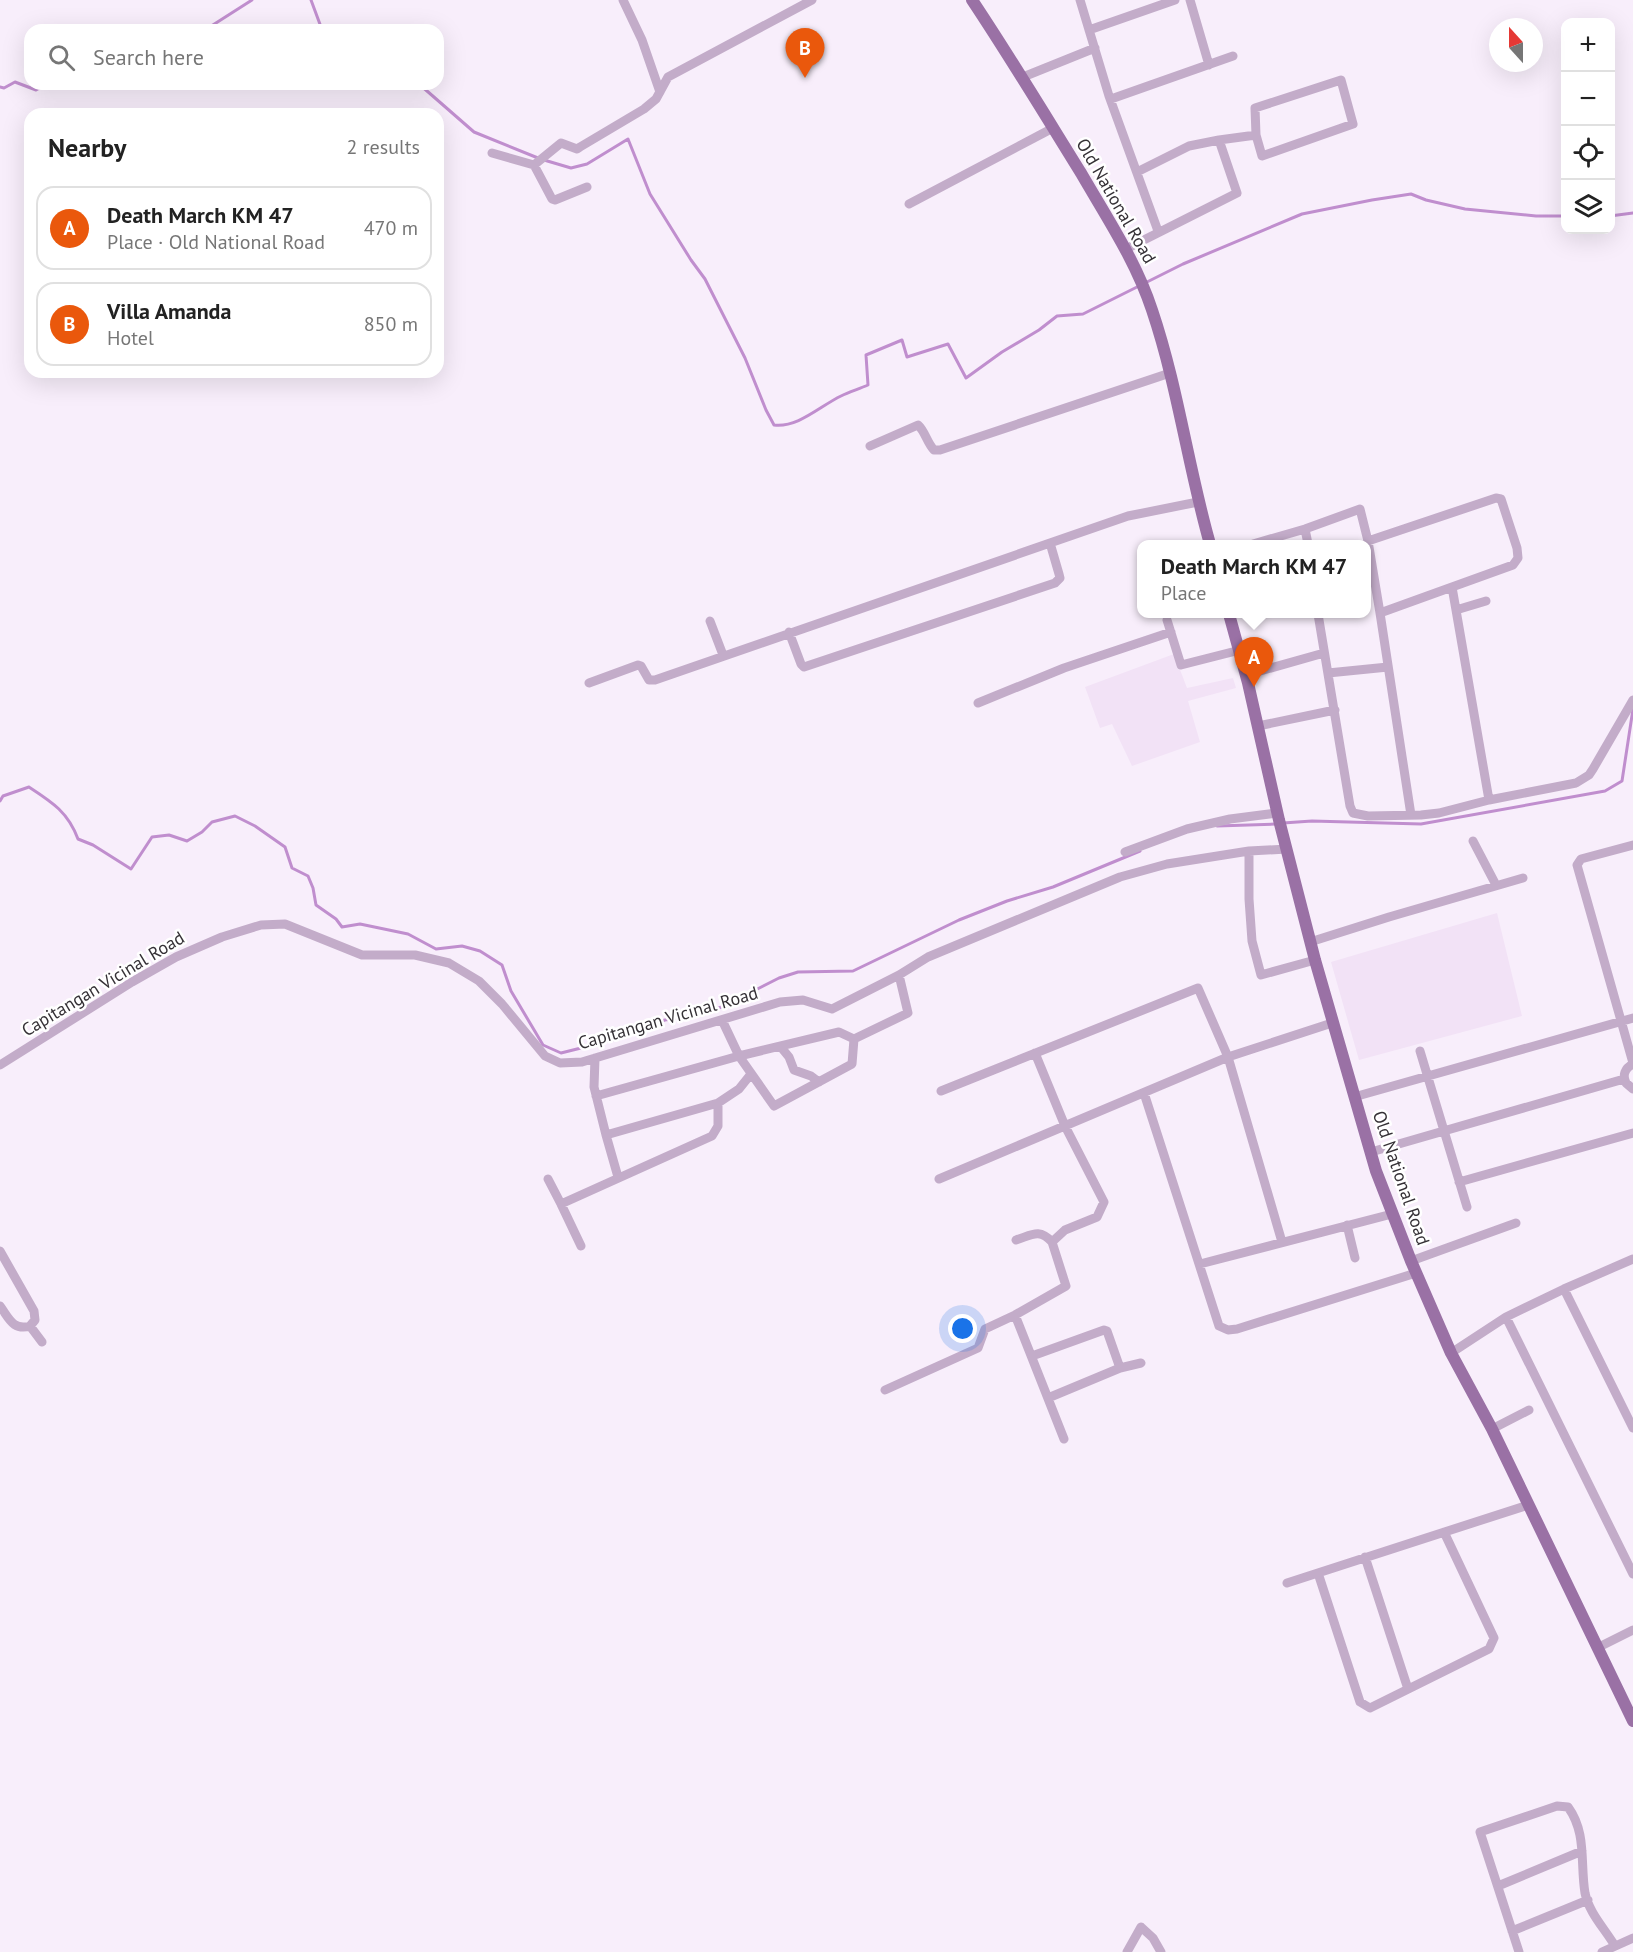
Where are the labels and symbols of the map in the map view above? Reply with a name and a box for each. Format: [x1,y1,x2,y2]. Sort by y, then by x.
north arrow [1489,18,1543,72]
pin: B [786,28,824,78]
street label: Old National Road [1071,134,1162,267]
pin: A [1234,638,1274,687]
street label: Capitangan Vicinal Road [17,926,188,1041]
street label: Capitangan Vicinal Road [575,981,760,1054]
street label: Old National Road [1368,1108,1435,1248]
your location [948,1314,977,1343]

